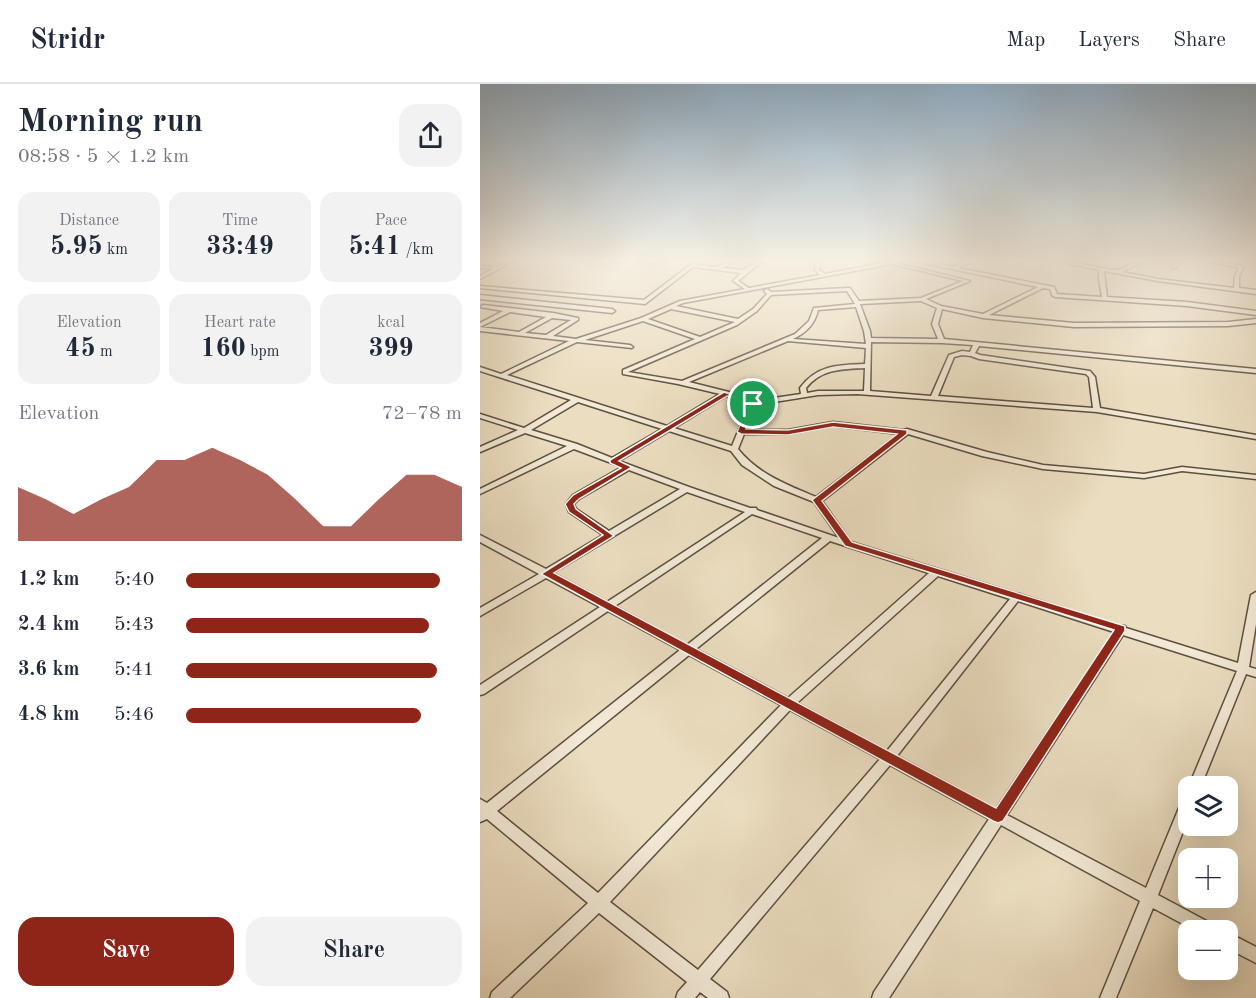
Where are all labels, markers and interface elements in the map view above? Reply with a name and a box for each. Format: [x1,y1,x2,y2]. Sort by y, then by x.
text: Stridr [30,27,105,55]
text: Map [1006,30,1045,51]
text: Layers [1078,30,1140,51]
text: Share [1173,30,1226,51]
button: share [399,104,462,167]
text: Morning run [18,106,203,139]
text: 08:58 · 5 × 1.2 km [18,147,189,167]
text: Distance [59,213,119,229]
text: Time [222,213,258,229]
text: Pace [375,213,407,229]
text: 5.95 [50,234,103,260]
text: 33:49 [206,234,274,260]
text: 5:41 [348,234,401,260]
text: km [103,242,128,258]
text: /km [401,242,434,258]
text: Elevation [56,315,122,331]
text: Heart rate [204,315,276,331]
text: kcal [377,315,405,331]
text: 45 [65,336,95,362]
text: 160 [201,336,246,362]
text: 399 [368,336,414,362]
text: m [95,344,113,360]
text: bpm [246,344,279,360]
pin [727,378,778,429]
icon: arrive [736,387,769,420]
text: Elevation [18,404,99,424]
text: 72–78 m [382,404,462,424]
text: 1.2 km [18,570,80,590]
text: 5:40 [114,570,154,590]
text: 2.4 km [18,615,80,635]
text: 5:43 [114,615,154,635]
text: 3.6 km [18,660,80,680]
text: 5:41 [114,660,154,680]
text: 4.8 km [18,705,80,725]
text: 5:46 [114,705,154,725]
map controls [1178,776,1238,980]
button: layers [1178,776,1238,836]
button: + [1178,848,1238,908]
button: Save [18,917,234,986]
button: Share [246,917,462,986]
button: − [1178,920,1238,980]

